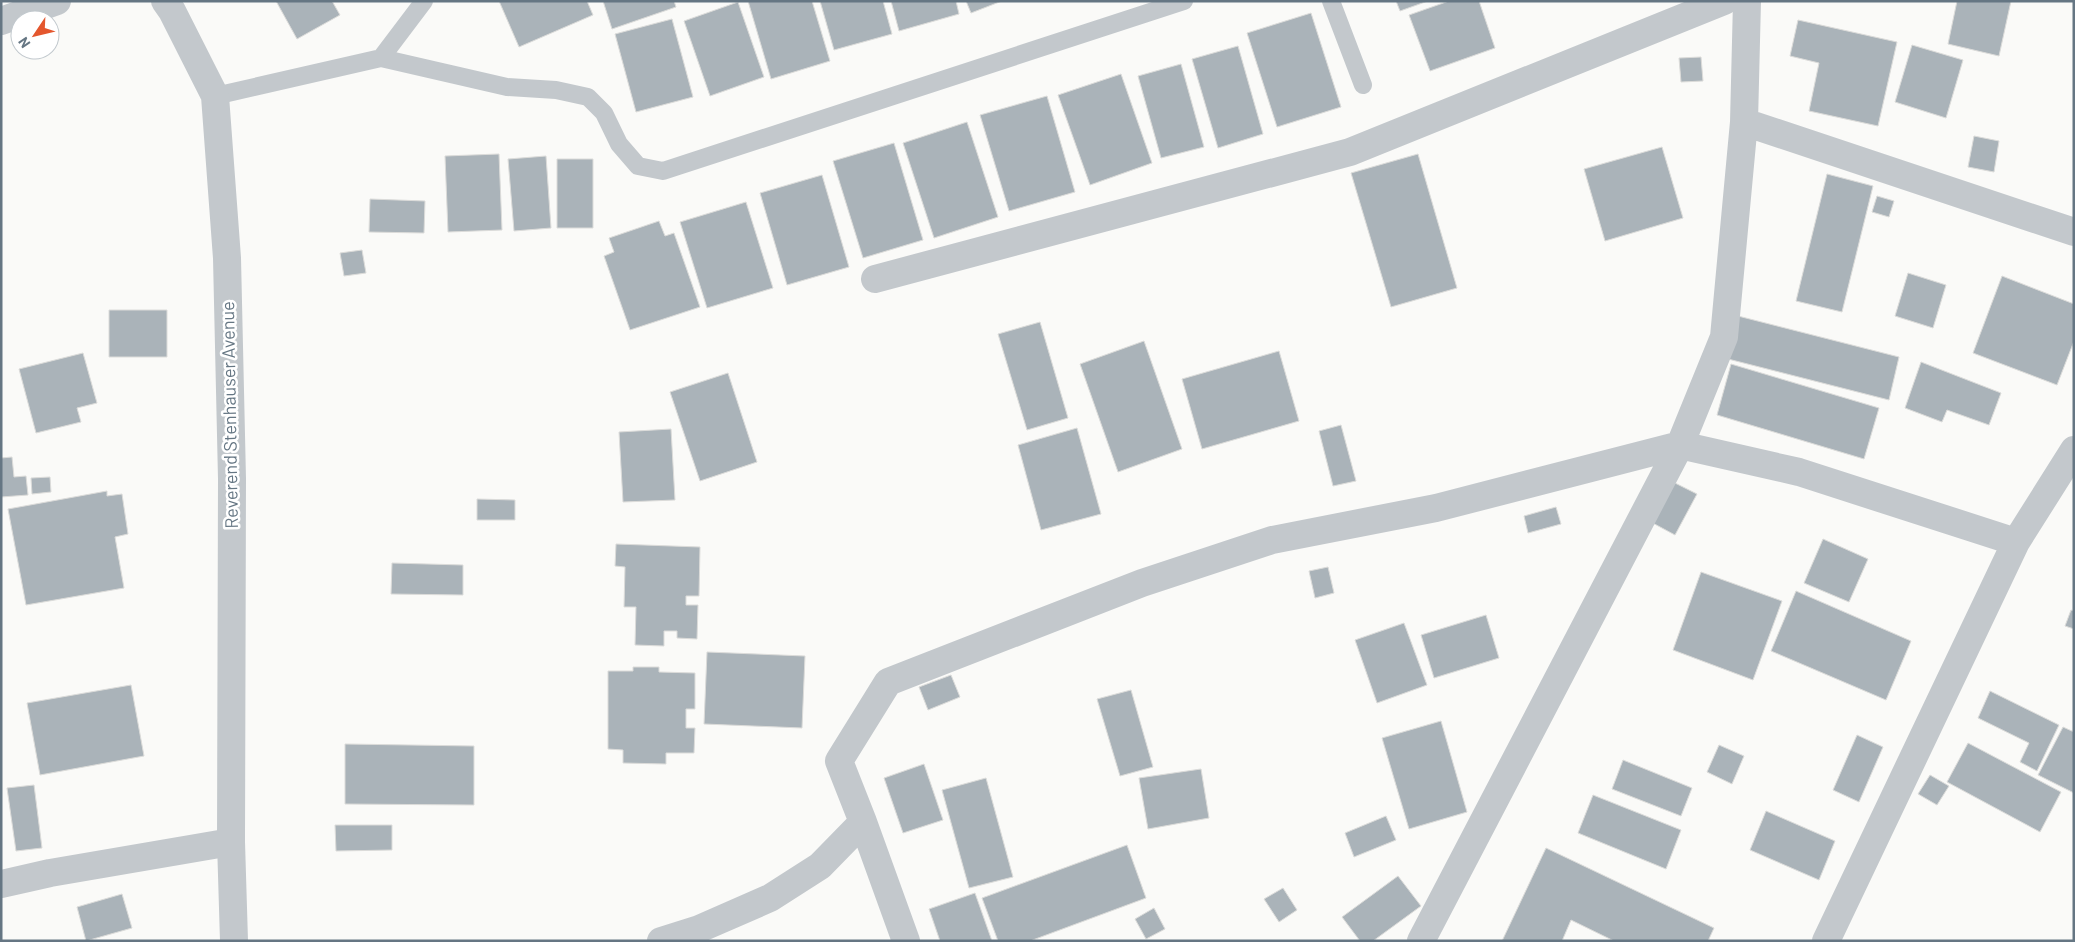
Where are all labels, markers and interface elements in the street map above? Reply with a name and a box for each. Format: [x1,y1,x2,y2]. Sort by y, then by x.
north arrow [10,10,60,60]
text: N [14,34,34,51]
street label: Reverend Stenhauser Avenue [216,301,242,529]

